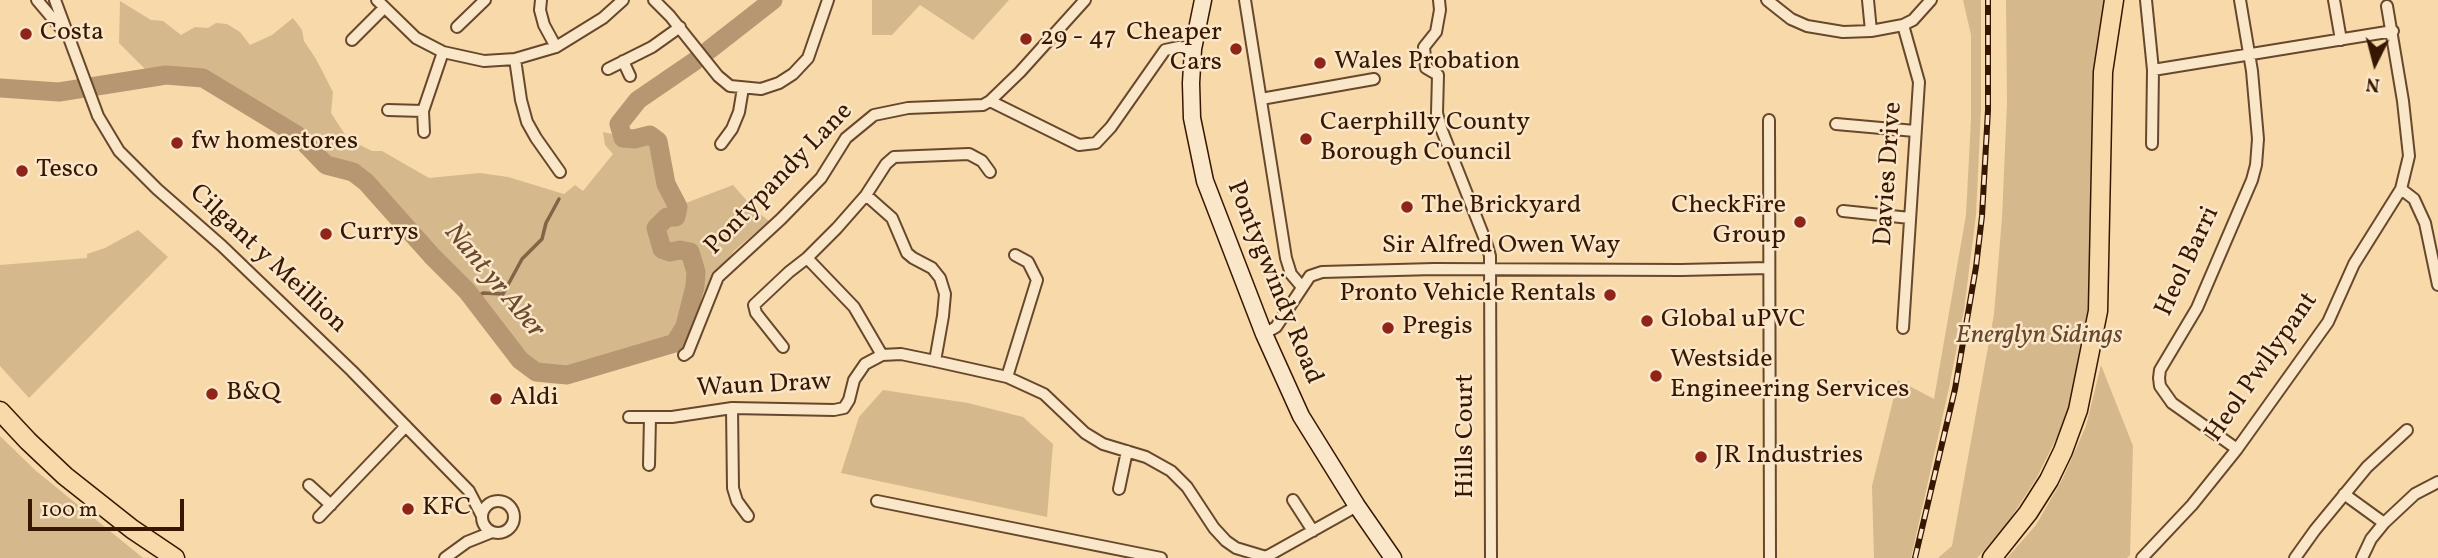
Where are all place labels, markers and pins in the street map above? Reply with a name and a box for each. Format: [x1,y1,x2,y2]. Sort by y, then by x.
place label: Costa [40,18,104,50]
place label: Cheaper Cars [1126,18,1222,80]
place label: 29 - 47 [1040,23,1117,55]
marker: Costa [18,26,34,42]
marker: 29 - 47 [1018,31,1034,47]
marker: Cheaper Cars [1228,41,1244,57]
place label: Wales Probation [1334,47,1520,79]
marker: Wales Probation [1312,55,1328,71]
place label: Caerphilly County Borough Council [1320,108,1530,170]
place label: fw homestores [191,127,358,159]
marker: Caerphilly County Borough Council [1298,131,1314,147]
marker: fw homestores [169,135,185,151]
place label: Tesco [36,155,98,187]
marker: Tesco [14,163,30,179]
place label: The Brickyard [1421,191,1581,223]
place label: CheckFire Group [1671,191,1786,252]
marker: The Brickyard [1399,199,1415,215]
marker: CheckFire Group [1792,214,1808,230]
place label: Currys [340,218,419,250]
marker: Currys [318,226,334,242]
place label: Pronto Vehicle Rentals [1339,279,1596,311]
marker: Pronto Vehicle Rentals [1602,287,1618,303]
place label: Global uPVC [1661,305,1806,337]
place label: Pregis [1402,312,1473,344]
marker: Global uPVC [1639,313,1655,329]
marker: Pregis [1380,320,1396,336]
place label: Westside Engineering Services [1670,345,1909,406]
marker: Westside Engineering Services [1648,368,1664,384]
place label: B&Q [226,378,280,410]
place label: Aldi [510,383,559,415]
marker: B&Q [204,386,220,402]
marker: Aldi [488,391,504,407]
place label: JR Industries [1715,441,1863,473]
marker: JR Industries [1693,449,1709,465]
place label: KFC [422,493,471,525]
marker: KFC [400,501,416,517]

